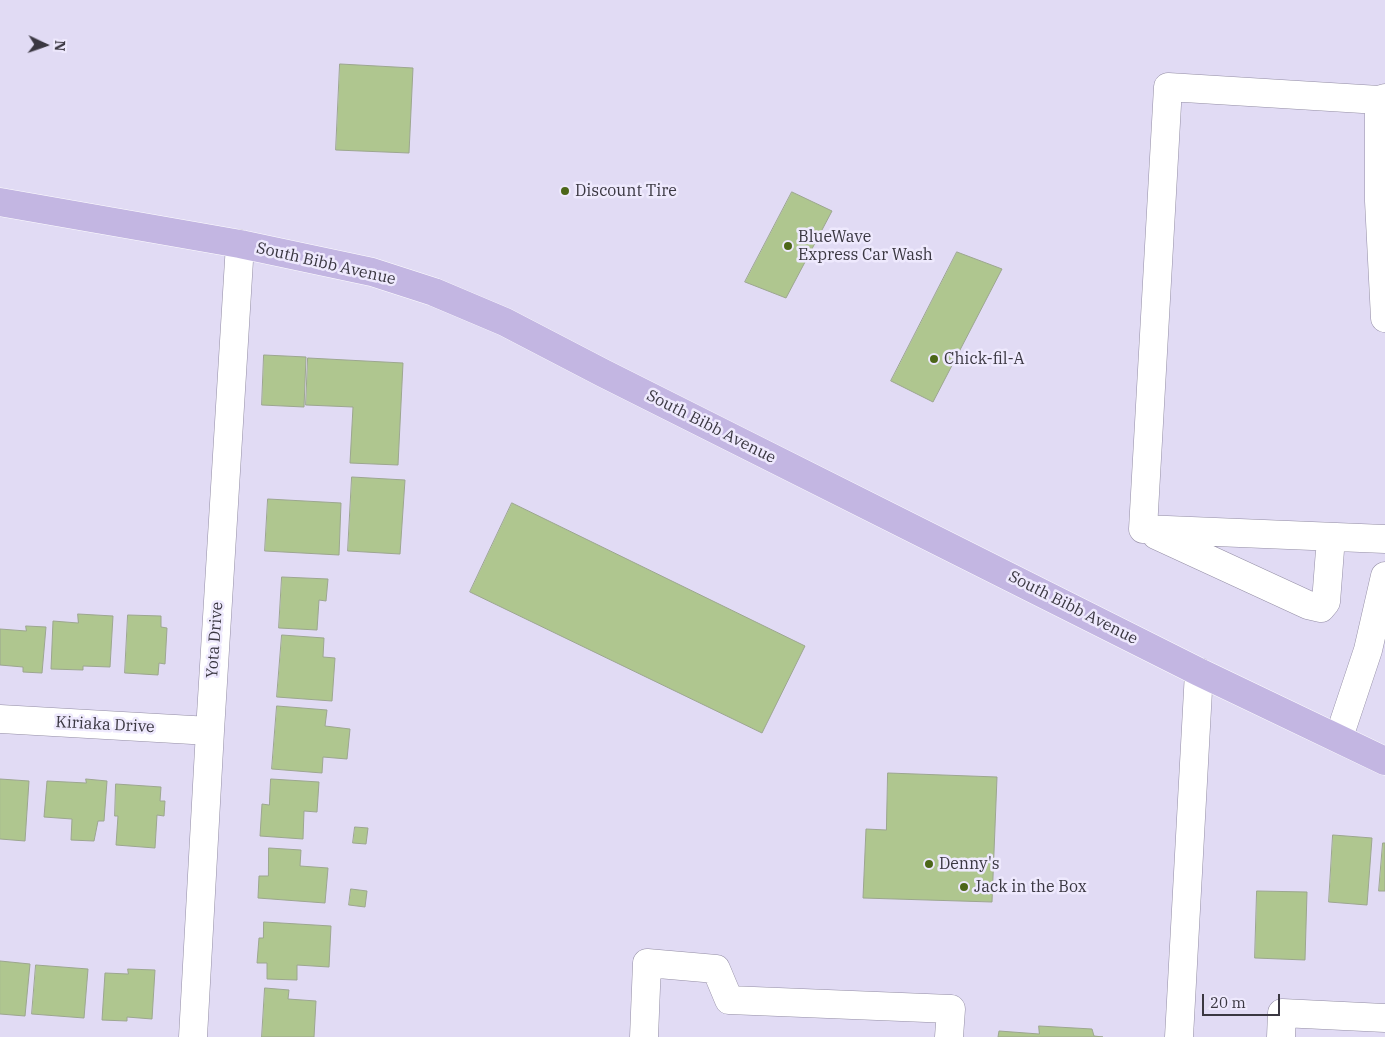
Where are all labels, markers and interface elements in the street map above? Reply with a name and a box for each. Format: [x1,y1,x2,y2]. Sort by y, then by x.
north arrow [20,20,70,70]
text: N [51,40,69,52]
place label: Discount Tire [575,181,677,201]
marker: Discount Tire [559,185,571,197]
place label: BlueWave Express Car Wash [798,227,933,265]
street label: South Bibb Avenue [254,239,398,289]
marker: BlueWave Express Car Wash [782,240,794,252]
place label: Chick-fil-A [944,349,1024,369]
marker: Chick-fil-A [928,353,940,365]
street label: South Bibb Avenue [643,386,779,468]
street label: South Bibb Avenue [1005,567,1141,649]
street label: Yota Drive [203,601,227,679]
street label: Kiriaka Drive [55,713,155,737]
place label: Denny's [939,854,1000,874]
marker: Denny's [923,858,935,870]
place label: Jack in the Box [974,877,1087,897]
marker: Jack in the Box [958,881,970,893]
scale bar [1205,984,1282,1016]
text: 20 m [1210,993,1246,1012]

